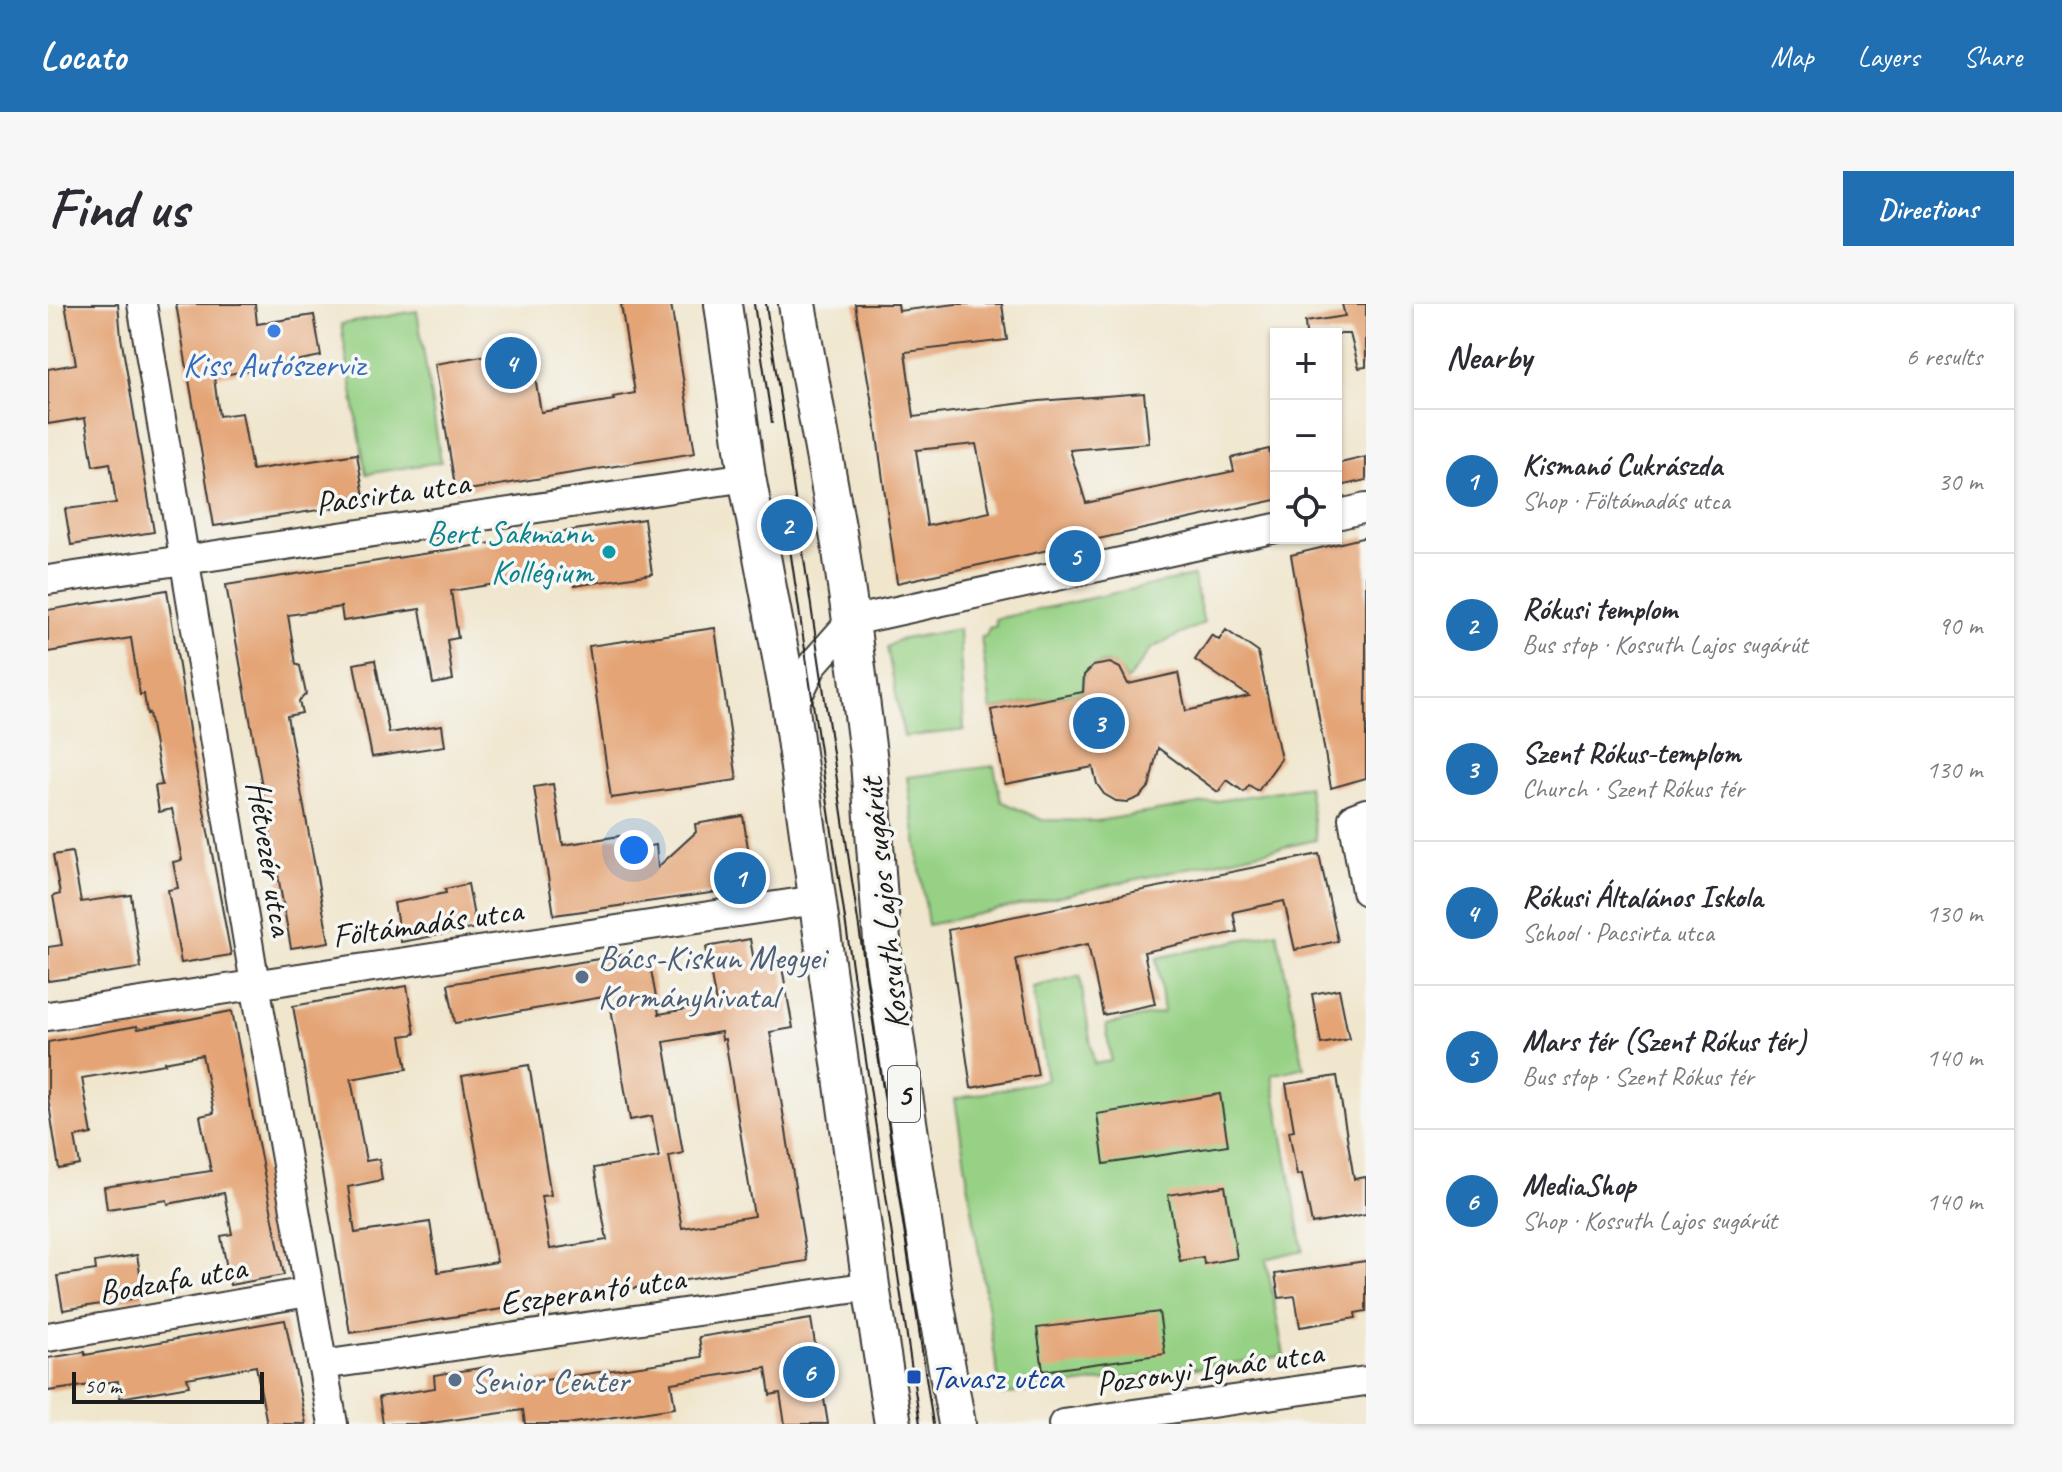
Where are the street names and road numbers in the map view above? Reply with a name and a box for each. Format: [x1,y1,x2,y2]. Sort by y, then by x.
street label: Pacsirta utca [312,460,474,525]
street label: Kossuth Lajos sugárút [849,772,918,1032]
street label: Hétvezér utca [237,778,304,941]
street label: Föltámadás utca [329,888,527,957]
road number: 5 [888,1066,920,1122]
street label: Bodzafa utca [95,1245,251,1314]
street label: Eszperantó utca [497,1256,690,1325]
street label: Pozsonyi Ignác utca [1093,1330,1328,1405]

